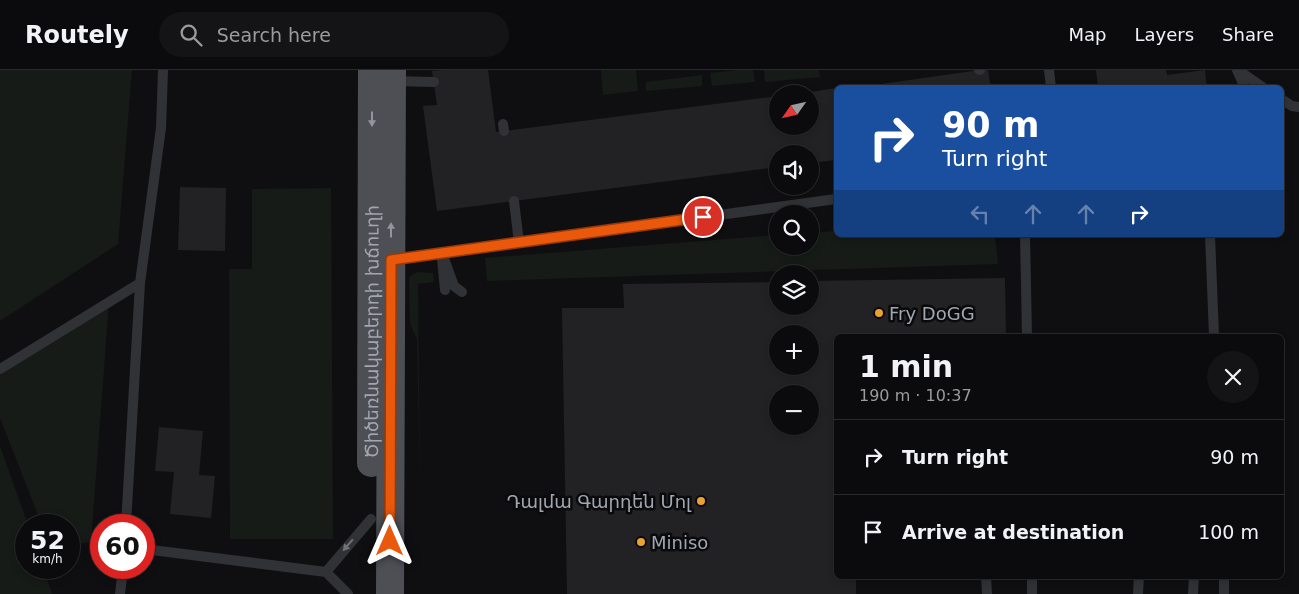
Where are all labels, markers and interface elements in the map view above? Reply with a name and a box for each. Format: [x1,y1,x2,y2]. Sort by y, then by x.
search box [159,12,509,57]
text: Routely [25,21,129,49]
icon: search [177,21,205,49]
text: Search here [217,24,331,46]
text: Map [1068,24,1106,45]
text: Layers [1134,24,1194,45]
text: Share [1222,24,1274,45]
north arrow [769,85,819,135]
map controls [769,85,819,435]
icon: right [859,105,924,170]
text: 90 m [942,105,1039,145]
one-way arrow [368,111,376,127]
button: sound [769,145,819,195]
text: Turn right [942,146,1047,171]
pin [682,196,724,238]
icon: left [966,200,994,228]
icon: ahead [1019,200,1047,228]
icon: ahead [1072,200,1100,228]
icon: right [1125,200,1153,228]
icon: arrive [689,203,717,231]
street label: Ծիծեռնակաբերդի խճուղի [361,205,382,459]
button: search [769,205,819,255]
one-way arrow [387,222,395,238]
button: layers [769,265,819,315]
place label: Fry DoGG [889,303,975,324]
marker: Fry DoGG [873,307,885,319]
button: + [769,325,819,375]
text: 1 min [859,349,953,384]
button: close [1207,351,1259,403]
button: − [769,385,819,435]
text: 190 m · 10:37 [859,386,972,405]
icon: right [859,443,887,471]
text: Turn right [902,446,1008,468]
text: 90 m [1210,446,1259,468]
place label: Դալմա Գարդեն Մոլ [507,491,692,512]
marker: Դալմա Գարդեն Մոլ [695,495,707,507]
speed limit sign: 60 [90,514,155,579]
position arrow [363,514,415,566]
icon: arrive [859,518,887,546]
text: Arrive at destination [902,521,1124,543]
text: 100 m [1198,521,1259,543]
text: 52 [30,526,65,555]
place label: Miniso [651,532,708,553]
marker: Miniso [635,536,647,548]
one-way arrow [343,539,354,552]
text: km/h [32,552,63,566]

